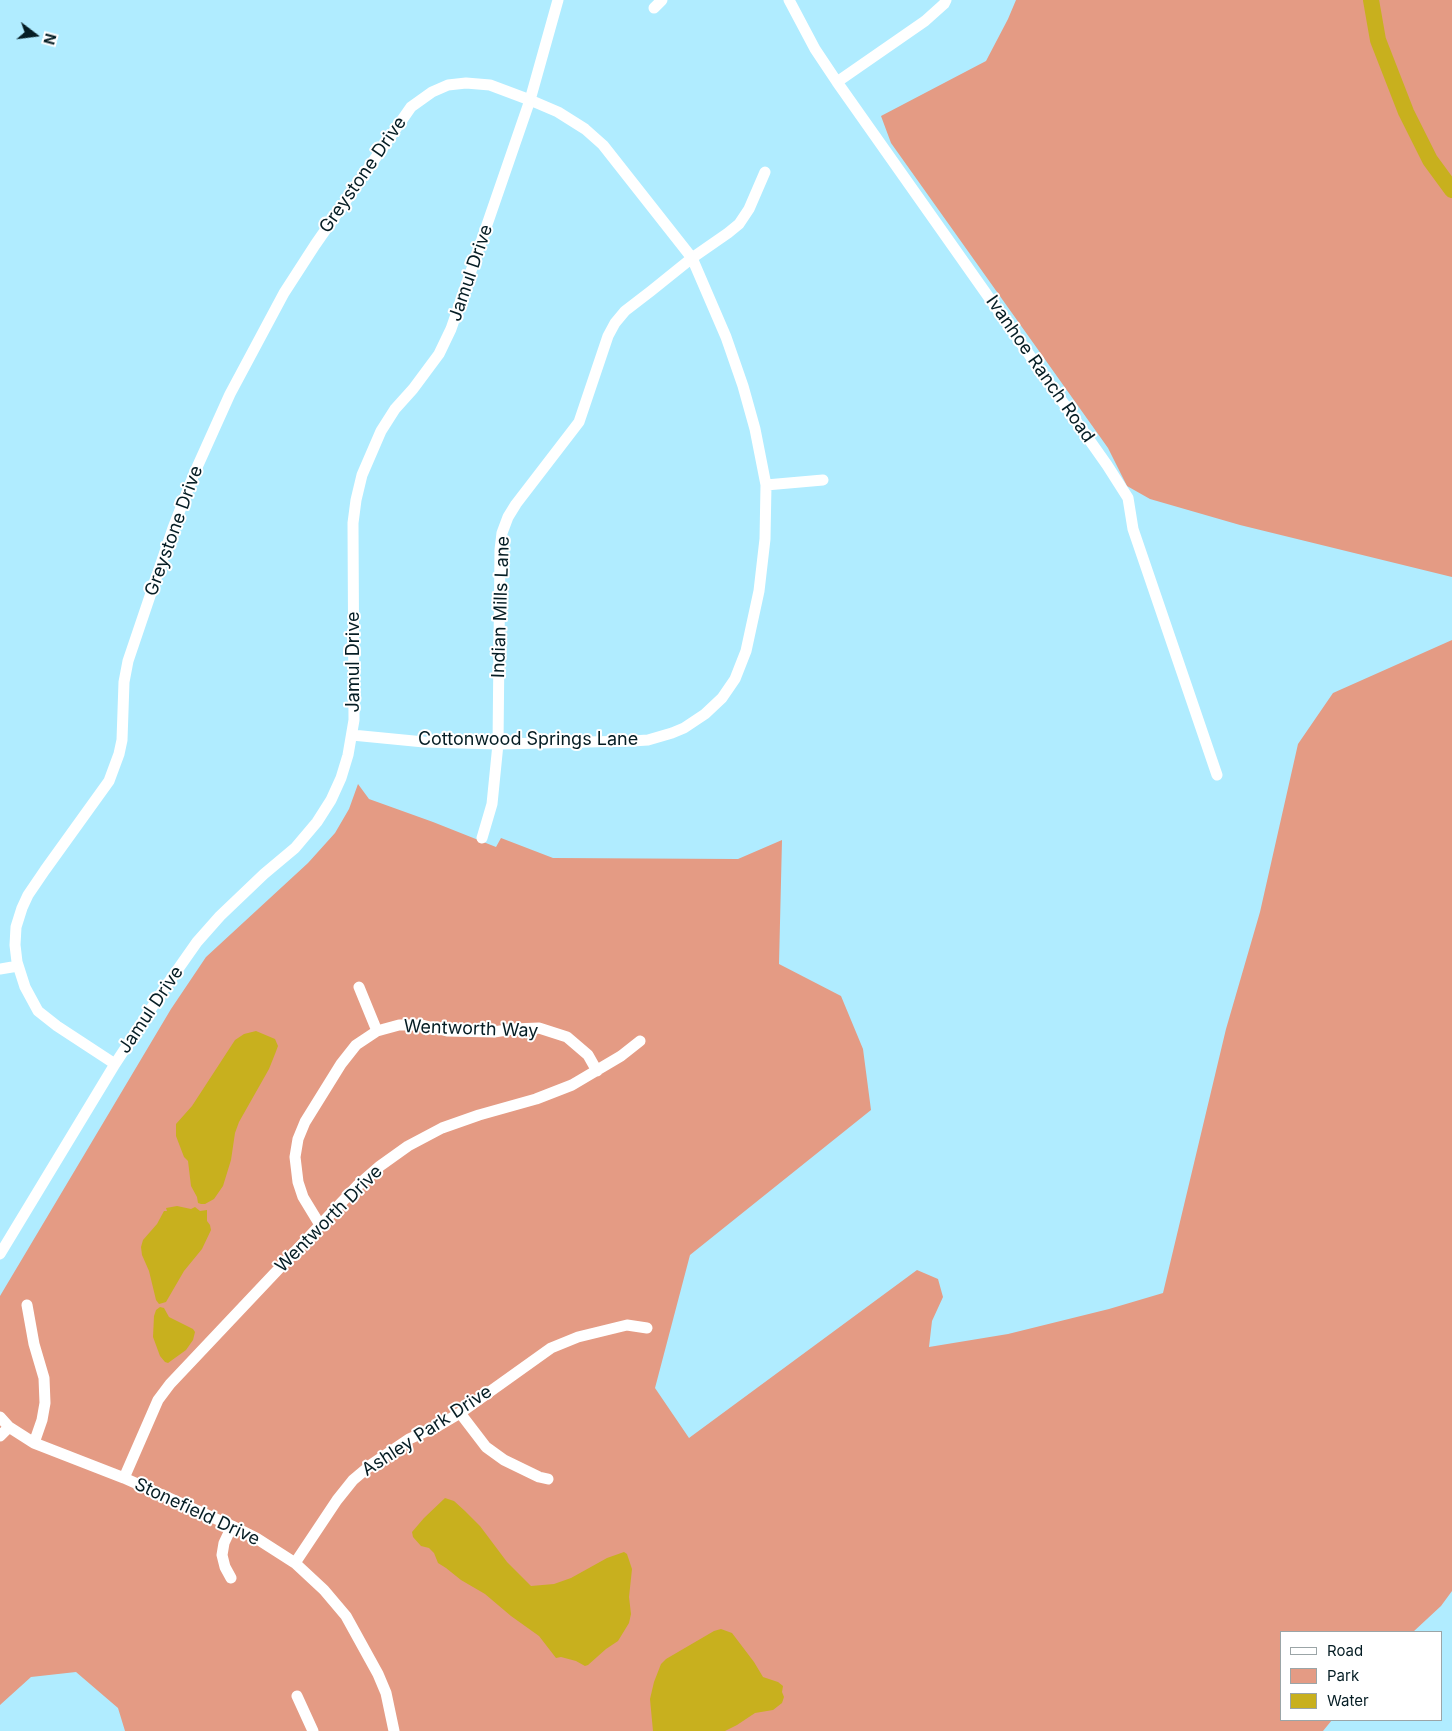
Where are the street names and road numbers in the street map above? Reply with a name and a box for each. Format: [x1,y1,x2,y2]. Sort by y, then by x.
street label: Greystone Drive [315,113,411,237]
street label: Jamul Drive [444,222,498,324]
street label: Ivanhoe Ranch Road [981,291,1099,447]
street label: Greystone Drive [140,463,208,599]
street label: Indian Mills Lane [488,536,514,678]
street label: Jamul Drive [343,612,365,712]
street label: Cottonwood Springs Lane [418,729,638,751]
street label: Jamul Drive [114,962,188,1058]
street label: Wentworth Way [403,1016,539,1042]
street label: Wentworth Drive [271,1161,387,1277]
street label: Ashley Park Drive [358,1381,496,1481]
street label: Stonefield Drive [131,1474,263,1550]

